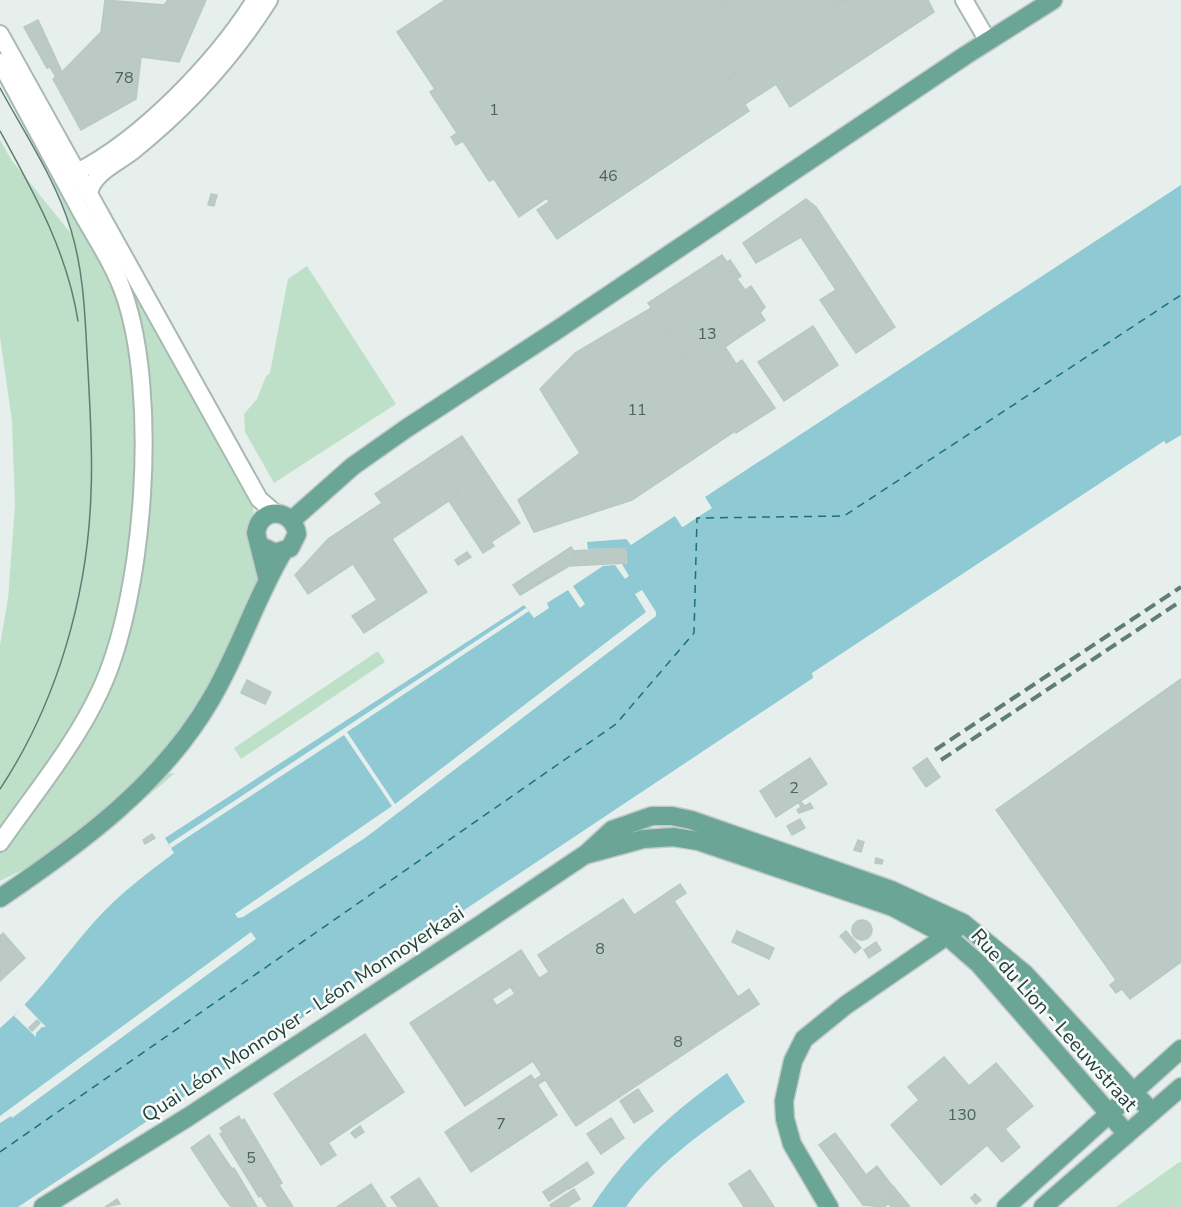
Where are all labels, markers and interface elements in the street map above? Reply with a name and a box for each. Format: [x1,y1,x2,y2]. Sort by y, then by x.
house number: 78 [114,67,134,89]
house number: 1 [489,99,499,121]
house number: 46 [598,165,618,187]
house number: 13 [697,323,717,345]
house number: 11 [627,399,647,421]
house number: 2 [789,777,799,799]
street label: Quai Léon Monnoyer - Léon Monnoyerkaai [137,899,469,1129]
street label: Rue du Lion - Leeuwstraat [965,923,1144,1118]
house number: 8 [595,938,605,960]
house number: 8 [673,1031,683,1053]
house number: 130 [948,1104,976,1126]
house number: 7 [496,1113,506,1135]
house number: 5 [246,1147,256,1169]

